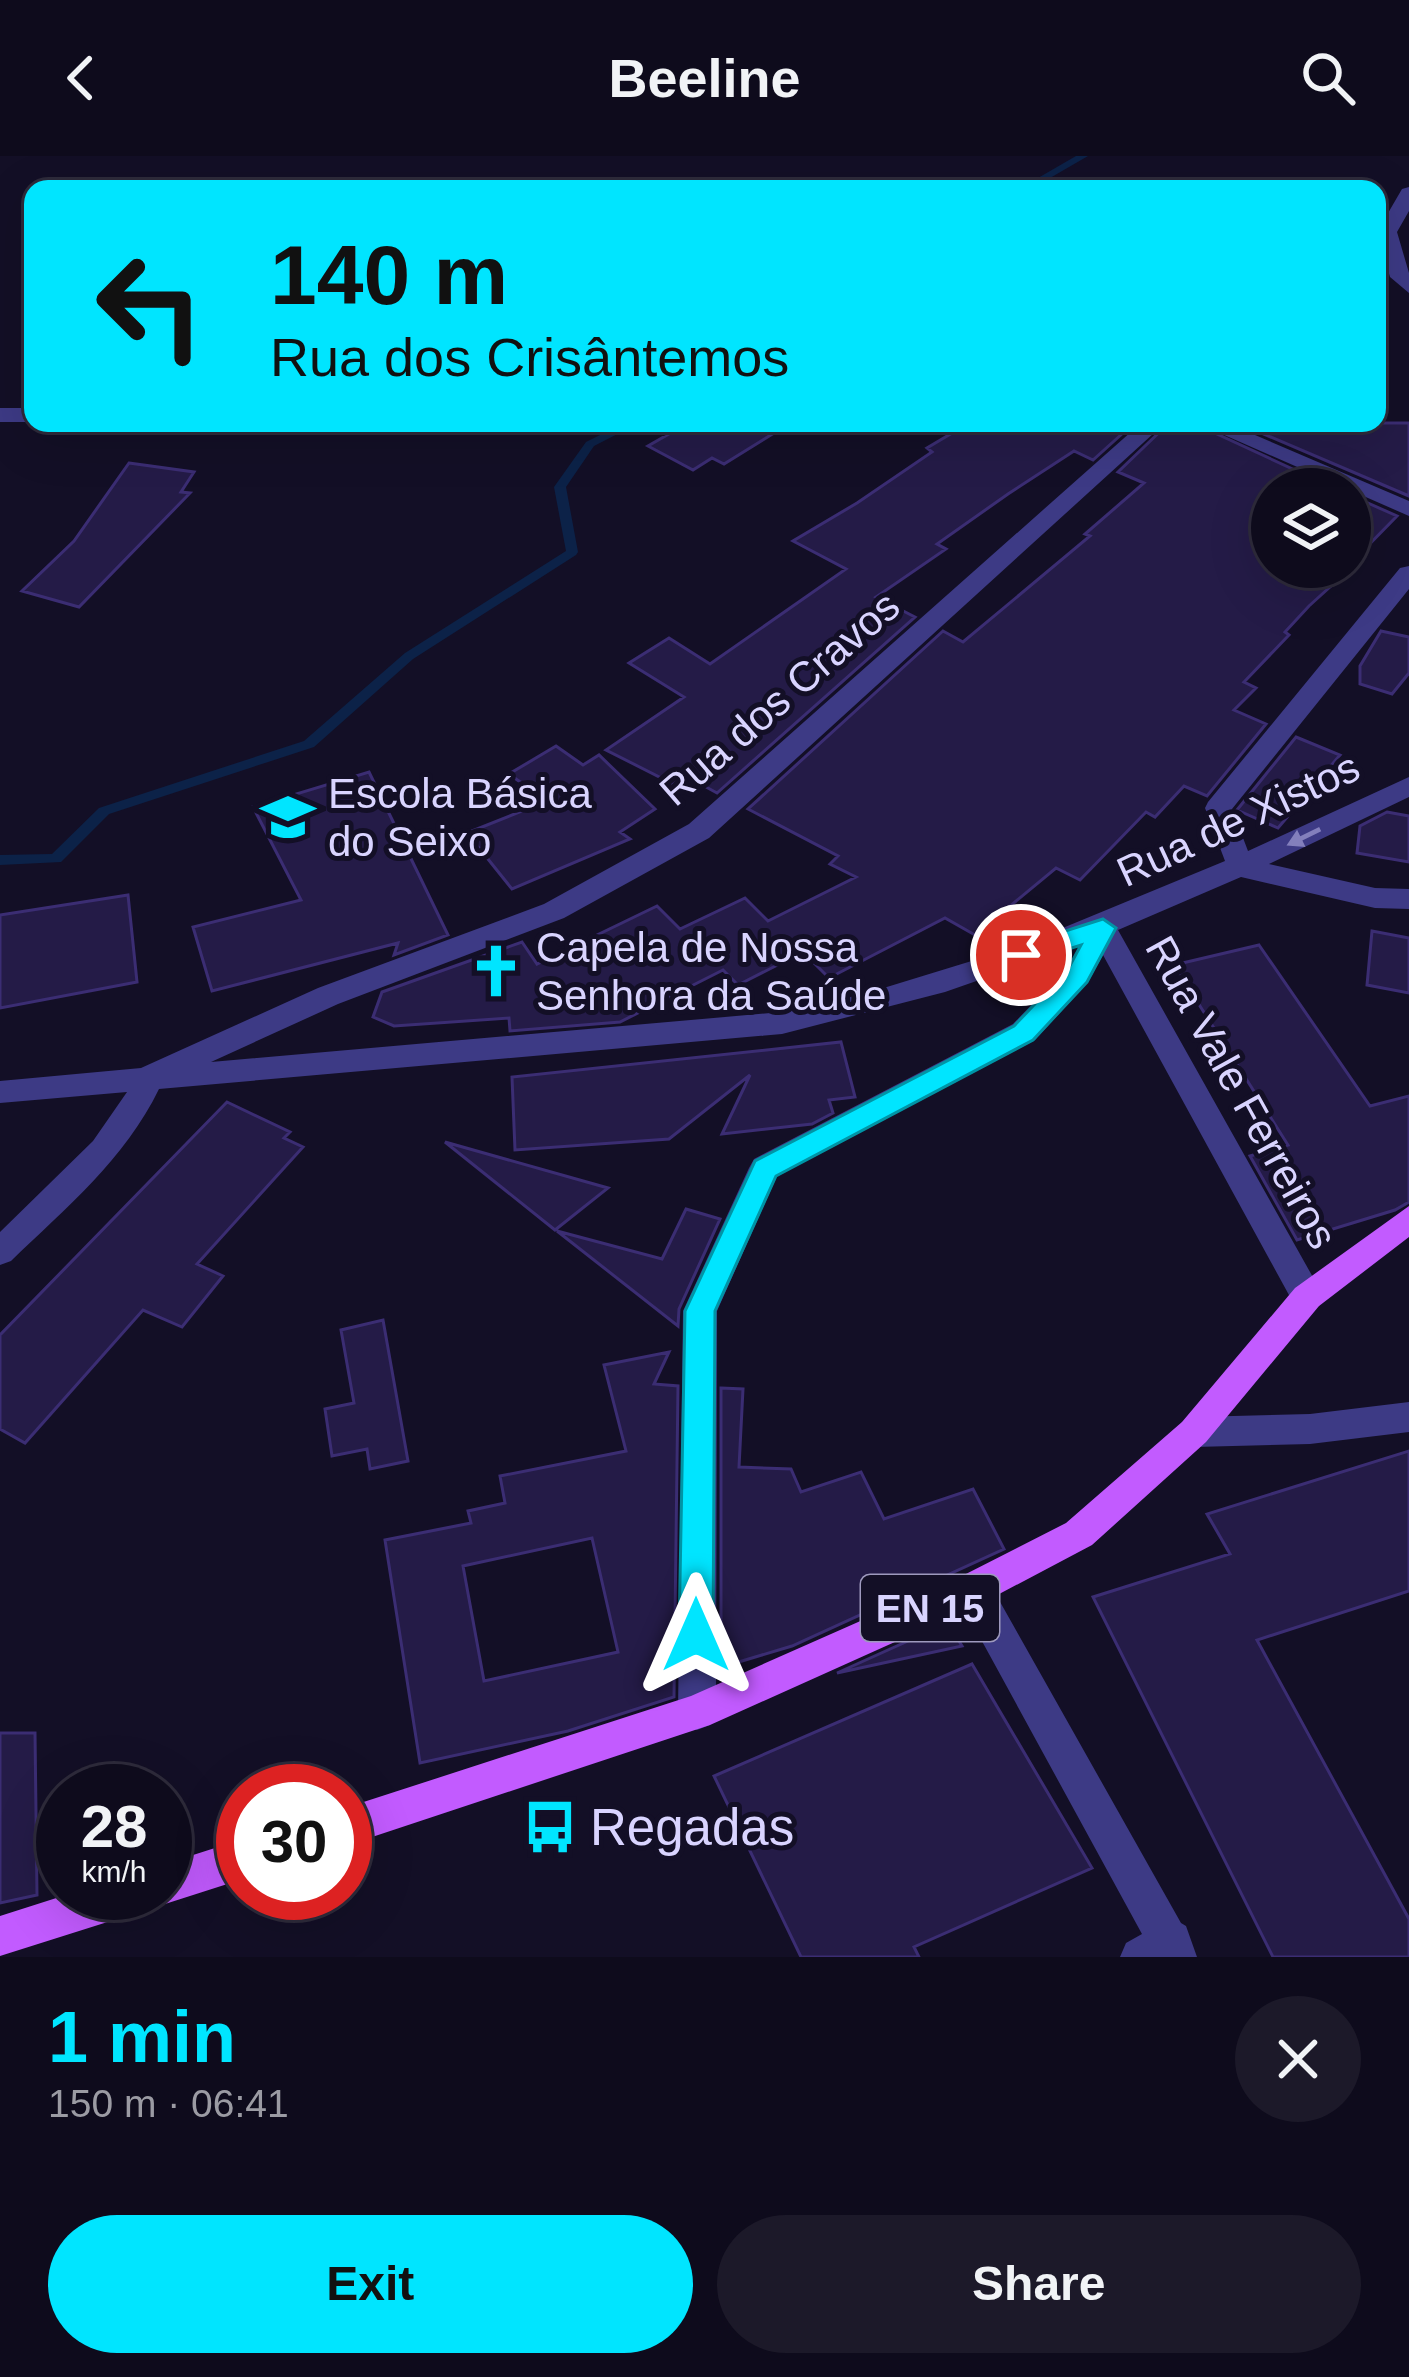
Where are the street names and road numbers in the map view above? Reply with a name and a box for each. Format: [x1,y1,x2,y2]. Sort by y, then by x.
street label: Rua dos Cravos [650,582,908,815]
street label: Rua de Xistos [1110,743,1367,896]
street label: Rua Vale Ferreiros [1136,928,1347,1256]
road number: EN 15 [861,1575,999,1641]

